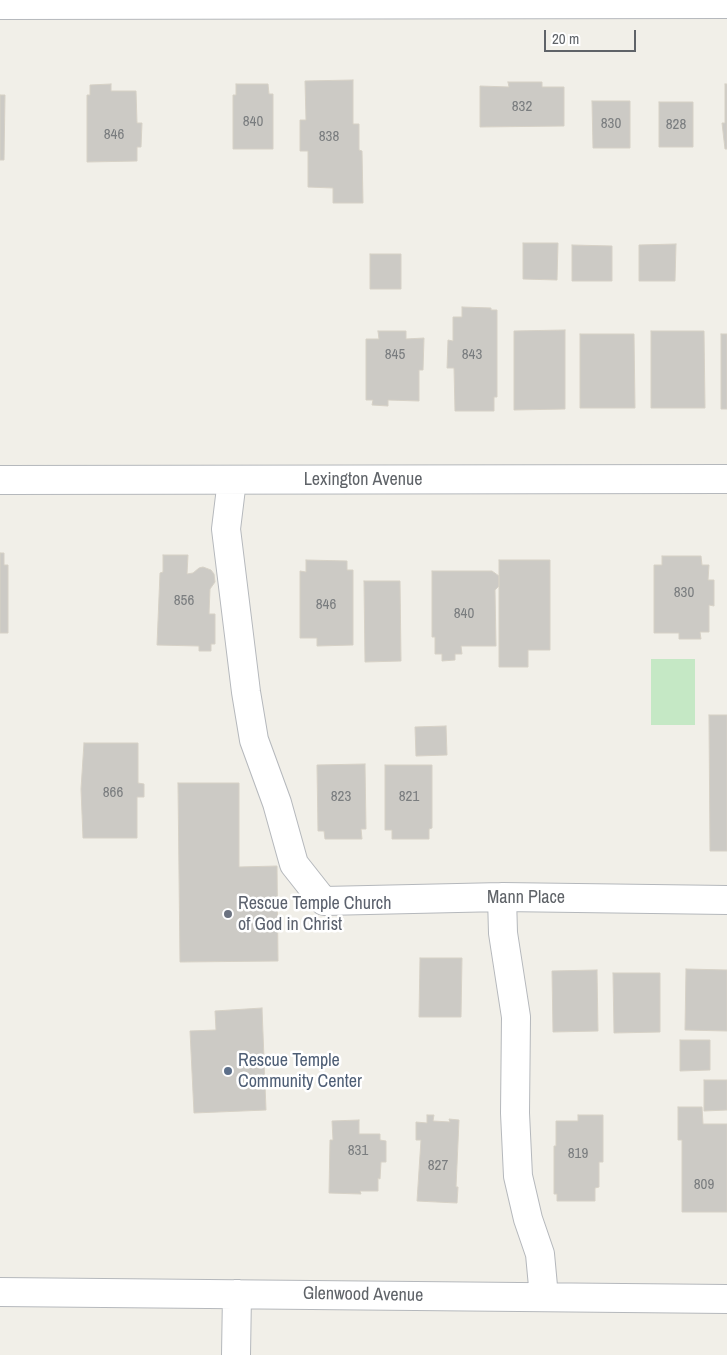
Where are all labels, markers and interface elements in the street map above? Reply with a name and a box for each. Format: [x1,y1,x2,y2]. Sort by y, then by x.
scale bar [547,20,640,52]
text: 20 m [552,28,579,49]
house number: 832 [512,98,532,116]
house number: 840 [243,113,263,131]
house number: 830 [601,115,621,133]
house number: 828 [666,116,686,134]
house number: 846 [104,126,124,144]
house number: 838 [319,128,339,146]
house number: 845 [385,346,405,364]
house number: 843 [462,346,482,364]
street label: Lexington Avenue [304,469,422,491]
house number: 830 [674,584,694,602]
house number: 856 [174,592,194,610]
house number: 846 [316,596,336,614]
house number: 840 [454,605,474,623]
house number: 866 [103,784,123,802]
house number: 823 [331,788,351,806]
house number: 821 [399,788,419,806]
street label: Mann Place [487,887,565,909]
place label: Rescue Temple Church of God in Christ [238,893,391,936]
marker: Rescue Temple Church of God in Christ [222,908,234,920]
place label: Rescue Temple Community Center [238,1050,362,1092]
marker: Rescue Temple Community Center [222,1065,234,1077]
house number: 831 [348,1142,368,1160]
house number: 819 [568,1145,588,1163]
house number: 827 [428,1157,448,1175]
house number: 809 [694,1176,714,1194]
street label: Glenwood Avenue [303,1283,423,1307]

